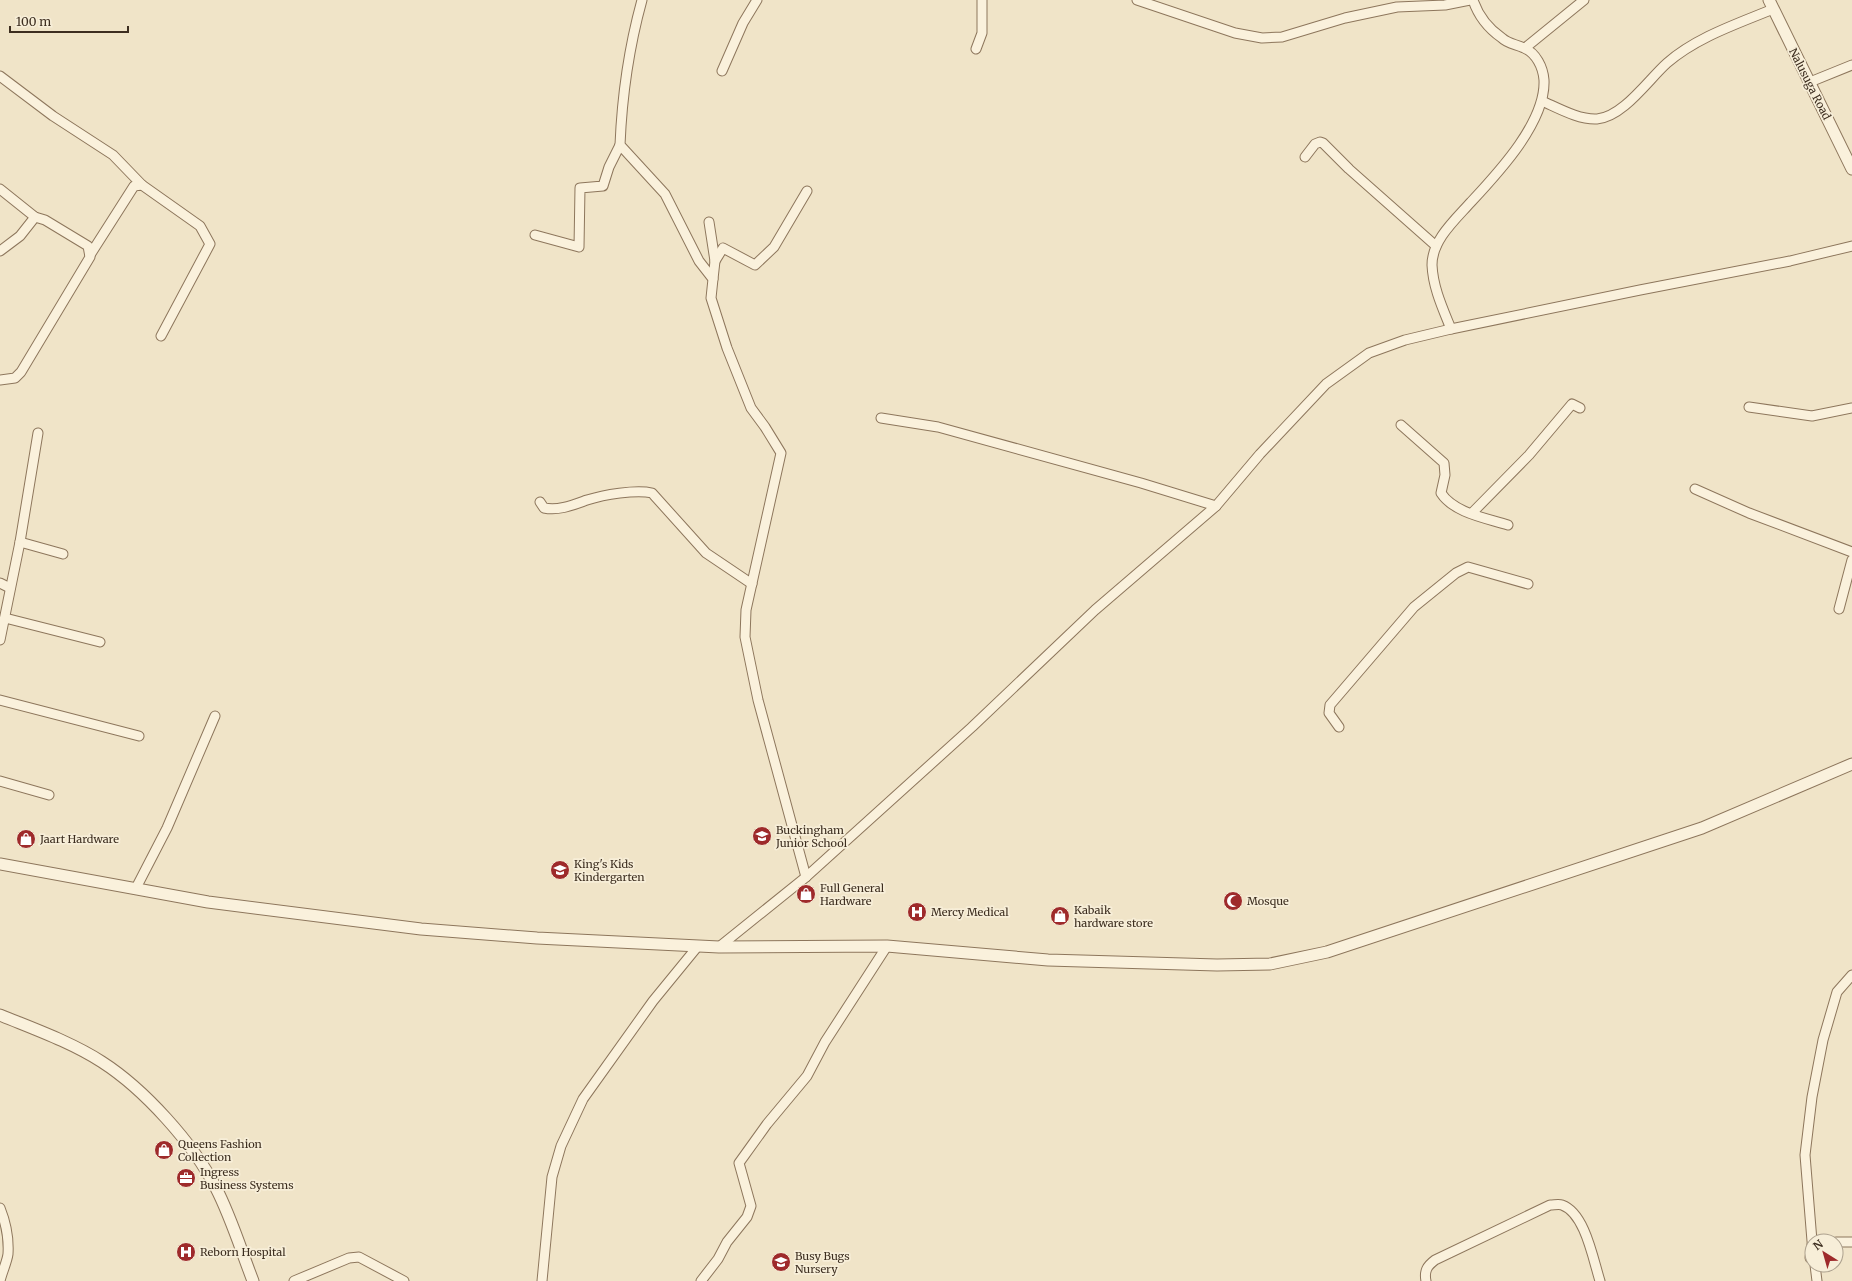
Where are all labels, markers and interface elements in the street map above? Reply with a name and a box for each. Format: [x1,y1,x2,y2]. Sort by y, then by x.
scale bar [10,8,128,34]
text: 100 m [16,14,51,29]
street label: Nalusuga Road [1786,46,1834,122]
place label: Buckingham Junior School [775,823,848,850]
school or university icon: Buckingham Junior School [751,825,773,847]
shop icon: Jaart Hardware [15,828,37,850]
place label: Jaart Hardware [39,832,119,846]
place label: King's Kids Kindergarten [574,857,645,884]
school or university icon: King's Kids Kindergarten [549,859,571,881]
place label: Full General Hardware [820,881,885,908]
shop icon: Full General Hardware [795,883,817,905]
mosque icon: Mosque [1222,890,1244,912]
place label: Mosque [1247,894,1289,908]
hospital icon: Mercy Medical [906,901,928,923]
place label: Kabaik hardware store [1074,903,1153,930]
place label: Mercy Medical [931,905,1009,919]
shop icon: Kabaik hardware store [1049,905,1071,927]
place label: Queens Fashion Collection [178,1137,263,1164]
shop icon: Queens Fashion Collection [153,1139,175,1161]
place label: Ingress Business Systems [200,1165,294,1192]
office icon: Ingress Business Systems [175,1167,197,1189]
north arrow [1804,1233,1844,1273]
text: N [1810,1237,1826,1253]
hospital icon: Reborn Hospital [175,1241,197,1263]
place label: Reborn Hospital [200,1245,286,1259]
place label: Busy Bugs Nursery [795,1249,850,1276]
school or university icon: Busy Bugs Nursery [770,1251,792,1273]

